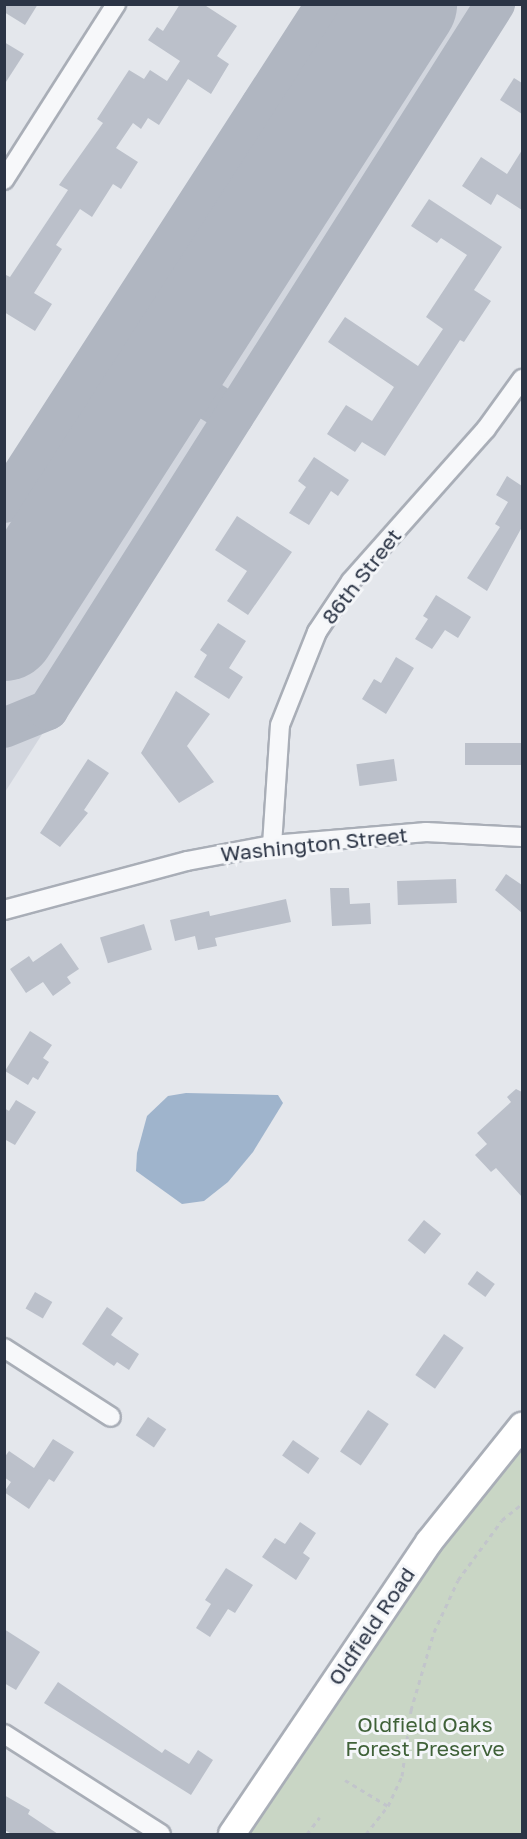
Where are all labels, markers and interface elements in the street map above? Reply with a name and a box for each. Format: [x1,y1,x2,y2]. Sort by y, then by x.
street label: 86th Street [316,523,406,629]
street label: Washington Street [219,822,409,866]
street label: Oldfield Road [322,1562,420,1690]
park label: Oldfield Oaks Forest Preserve [345,1711,505,1761]

